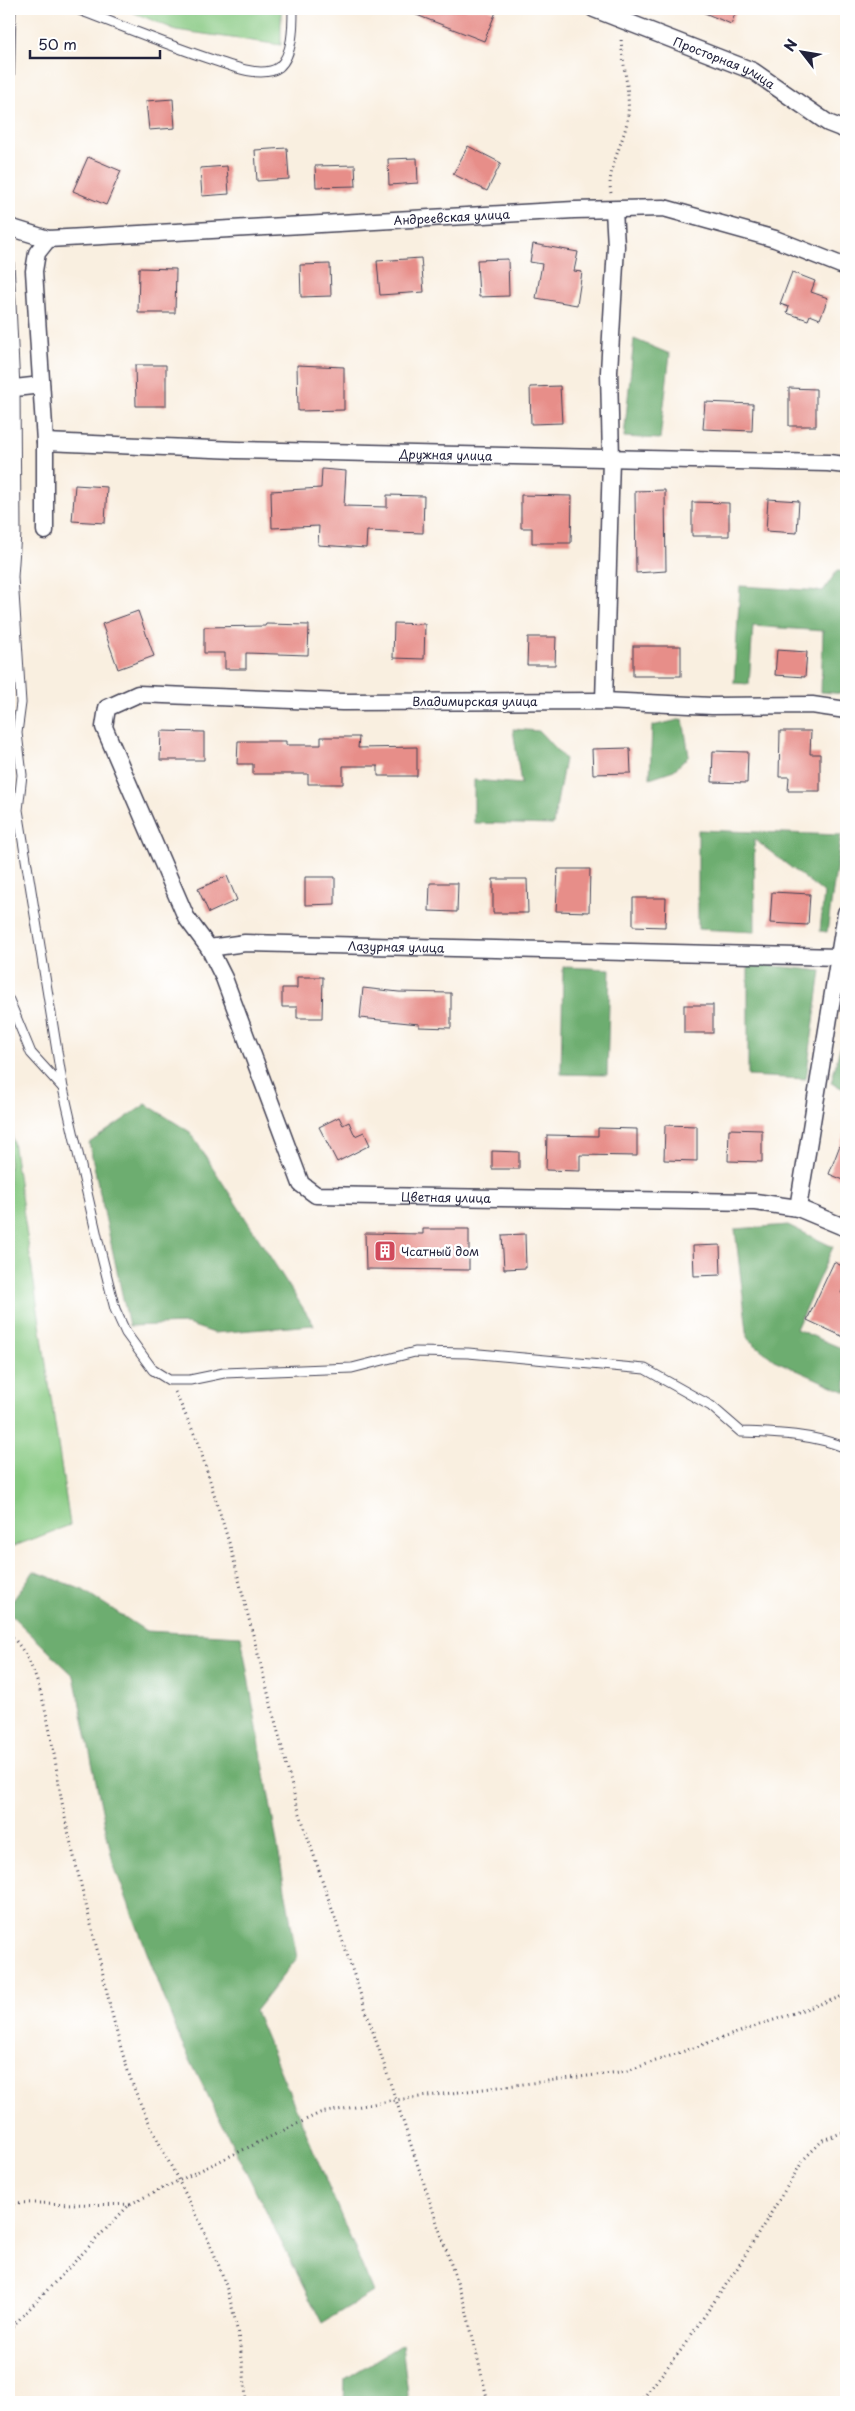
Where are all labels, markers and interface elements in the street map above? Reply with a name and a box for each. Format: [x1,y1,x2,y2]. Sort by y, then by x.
scale bar [30,28,160,60]
north arrow [778,28,828,78]
text: 50 m [38,32,77,55]
street label: Просторная улица [671,32,779,93]
text: N [779,35,802,55]
street label: Андреевская улица [393,205,511,229]
street label: Дружная улица [398,445,493,465]
street label: Владимирская улица [412,692,538,710]
street label: Лазурная улица [348,936,445,957]
street label: Цветная улица [401,1187,491,1207]
building icon: Чсатный дом [373,1239,397,1263]
place label: Чсатный дом [401,1242,479,1260]

